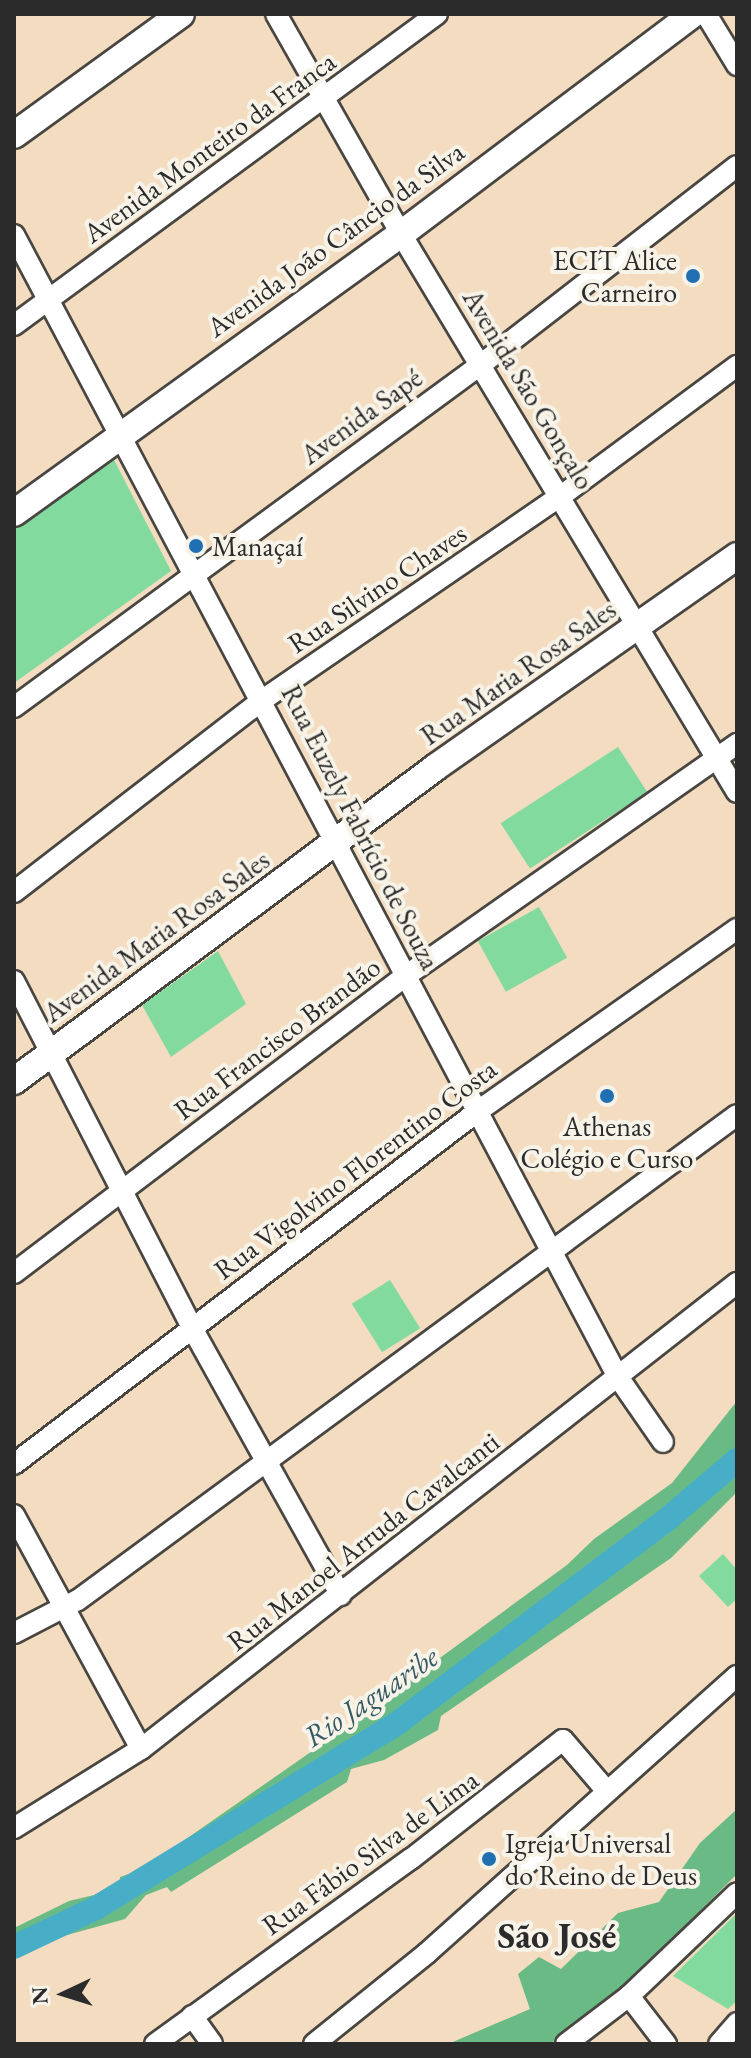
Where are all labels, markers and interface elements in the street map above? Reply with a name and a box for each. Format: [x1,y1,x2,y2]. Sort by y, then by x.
street label: Avenida Monteiro da Franca [76,44,342,250]
street label: Avenida João Câncio da Silva [200,134,470,344]
place label: ECIT Alice Carneiro [553,243,677,309]
marker: ECIT Alice Carneiro [684,267,702,285]
street label: Avenida São Gonçalo [456,283,602,495]
street label: Avenida Sapé [294,361,428,471]
street label: Rua Silvino Chaves [281,516,473,660]
place label: Manaçaí [212,529,303,563]
marker: Manaçaí [187,537,205,555]
street label: Rua Maria Rosa Sales [414,592,622,752]
street label: Rua Euzely Fabrício de Souza [274,679,448,975]
street label: Avenida Maria Rosa Sales [36,843,276,1029]
street label: Rua Francisco Brandão [167,949,387,1127]
street label: Rua Vigolvino Florentino Costa [207,1052,503,1286]
marker: Athenas Colégio e Curso [598,1087,616,1105]
place label: Athenas Colégio e Curso [521,1109,693,1175]
street label: Rua Manoel Arruda Cavalcanti [220,1424,506,1658]
water label: Rio Jaguaribe [297,1639,445,1755]
street label: Rua Fábio Silva de Lima [255,1762,485,1942]
place label: Igreja Universal do Reino de Deus [505,1826,697,1892]
marker: Igreja Universal do Reino de Deus [480,1850,498,1868]
district label: São José [497,1914,617,1958]
north arrow [24,1954,104,2034]
text: N [24,1986,55,2006]

